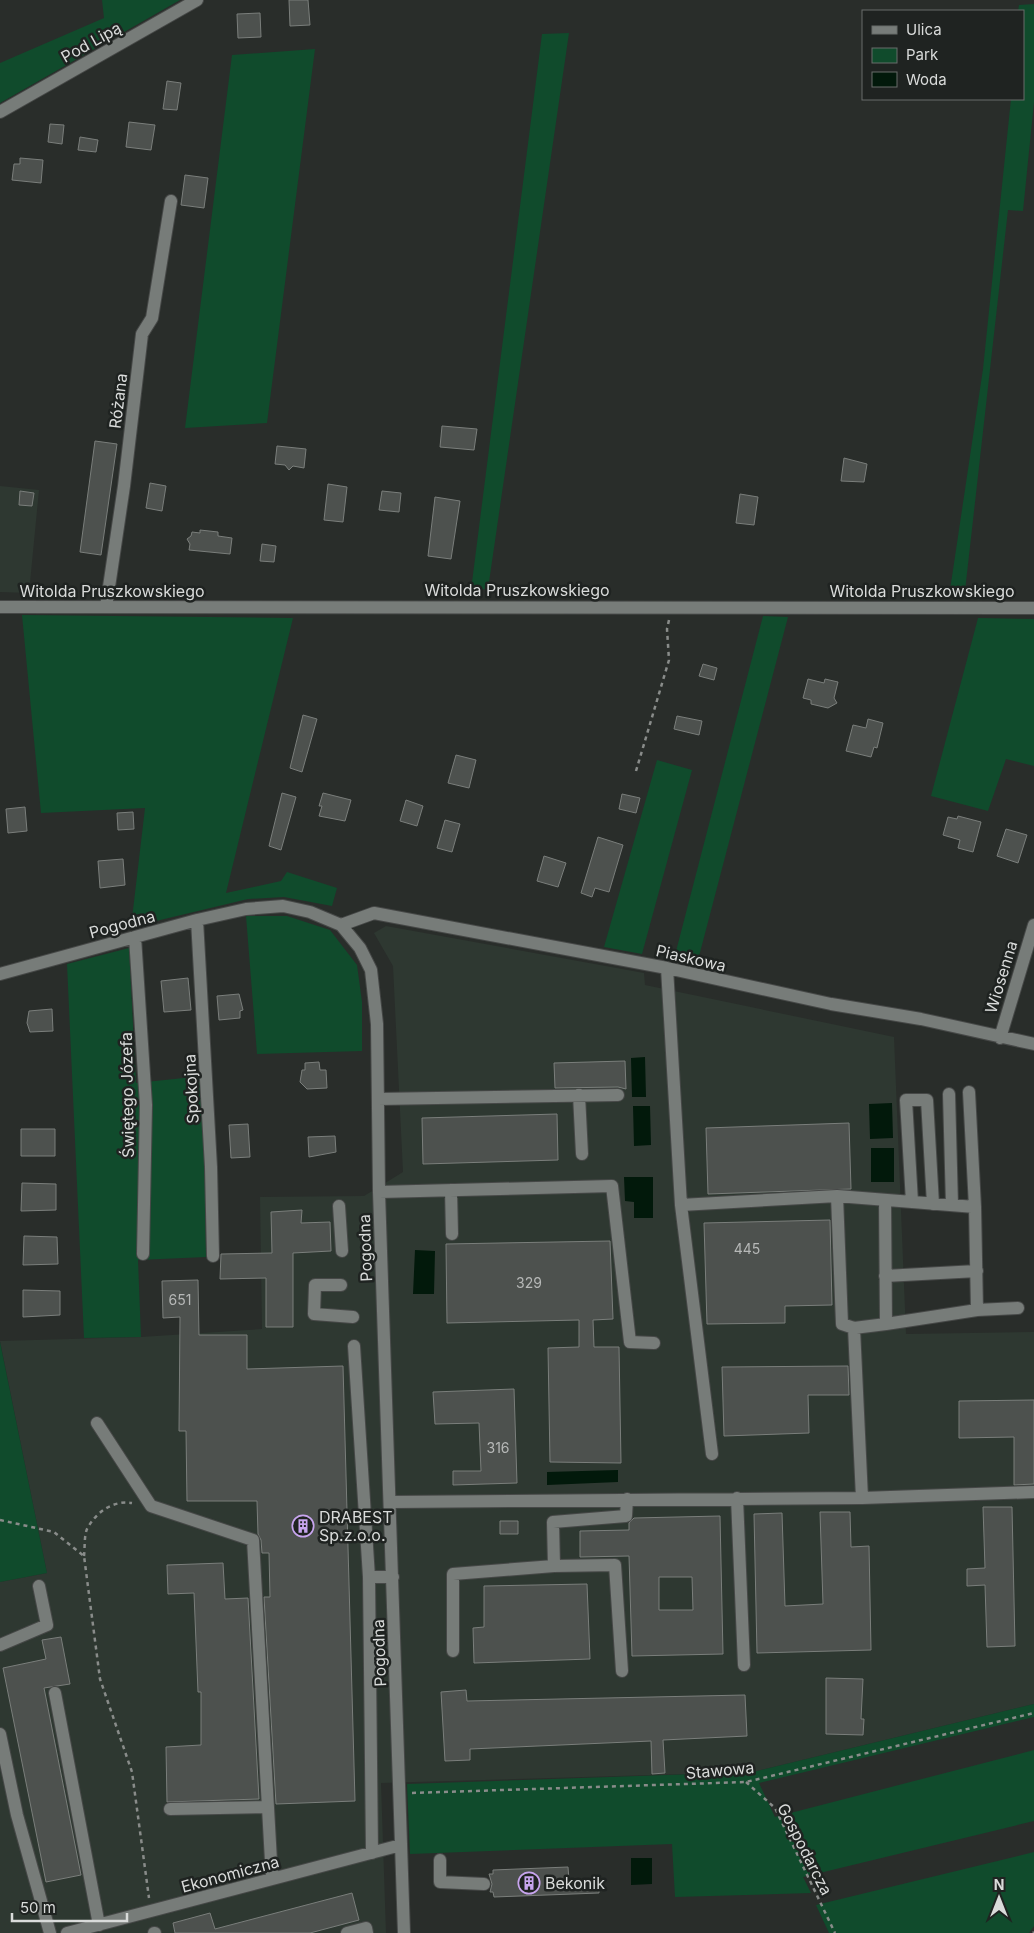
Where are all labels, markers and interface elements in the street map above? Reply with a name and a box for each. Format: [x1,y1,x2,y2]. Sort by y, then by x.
legend [862,10,1024,100]
street label: Pod Lipą [57,17,125,67]
text: Ulica [906,20,942,39]
text: Park [906,45,939,64]
text: Woda [906,70,947,89]
street label: Różana [105,372,131,430]
street label: Witolda Pruszkowskiego [424,580,610,600]
street label: Witolda Pruszkowskiego [19,581,205,601]
street label: Witolda Pruszkowskiego [829,581,1015,601]
street label: Pogodna [87,906,157,942]
street label: Wiosenna [980,938,1022,1016]
street label: Piaskowa [654,940,728,976]
street label: Świętego Józefa [116,1032,138,1158]
street label: Spokojna [179,1054,203,1124]
street label: Pogodna [354,1214,376,1282]
house number: 445 [734,1240,760,1257]
house number: 329 [516,1274,542,1291]
house number: 651 [169,1291,191,1308]
house number: 316 [486,1439,510,1456]
place label: DRABEST Sp.z.o.o. [319,1507,393,1545]
building icon: DRABEST Sp.z.o.o. [291,1514,315,1538]
street label: Pogodna [368,1619,390,1687]
street label: Stawowa [685,1757,755,1783]
street label: Gospodarcza [773,1800,837,1898]
street label: Ekonomiczna [179,1851,281,1897]
building icon: Bekonik [517,1871,541,1895]
place label: Bekonik [545,1873,605,1893]
north arrow [974,1873,1024,1923]
text: N [994,1876,1004,1893]
scale bar [12,1890,128,1922]
text: 50 m [20,1898,56,1917]

